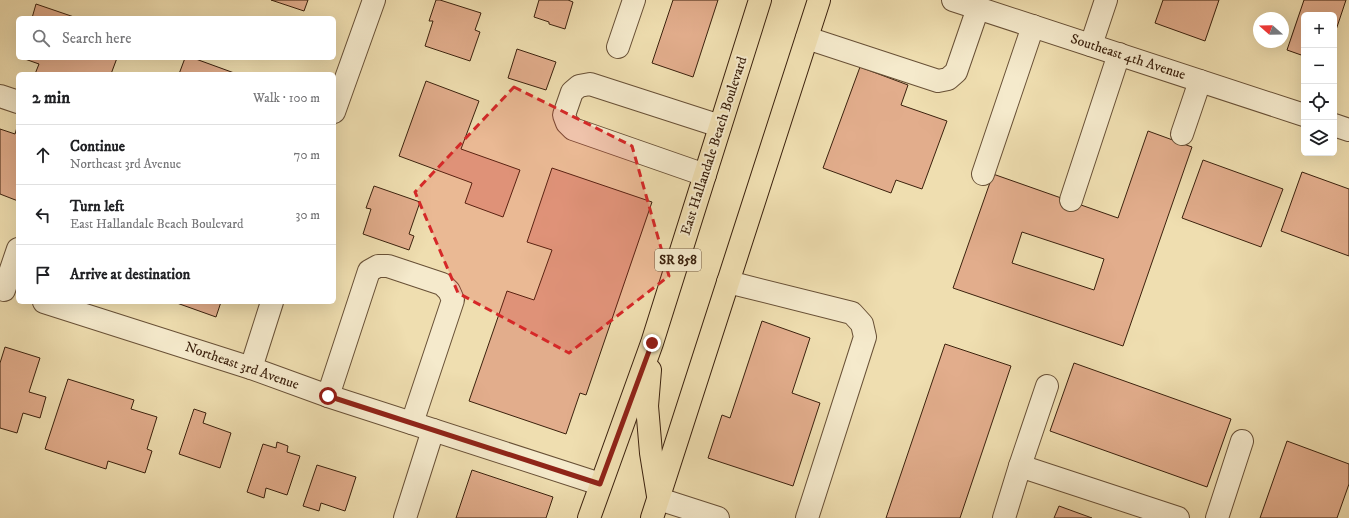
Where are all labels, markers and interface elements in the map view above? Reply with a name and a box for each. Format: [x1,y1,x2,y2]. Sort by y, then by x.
north arrow [1253,12,1289,48]
map controls [1301,12,1337,156]
button: + [1301,12,1337,48]
search box [16,16,336,60]
icon: search [30,27,52,49]
text: Search here [62,29,131,48]
street label: Southeast 4th Avenue [1068,30,1188,84]
button: − [1301,48,1337,84]
street label: East Hallandale Beach Boulevard [677,54,751,238]
button: locate [1301,84,1337,120]
text: 2 min [32,87,70,109]
text: Walk · 100 m [253,90,320,106]
button: layers [1301,120,1337,156]
text: Continue [70,137,125,156]
icon: ahead [32,144,54,166]
text: 70 m [294,147,320,163]
text: Northeast 3rd Avenue [70,156,181,172]
text: Turn left [70,197,124,216]
icon: left [32,204,54,226]
text: 30 m [296,207,320,223]
text: East Hallandale Beach Boulevard [70,216,244,232]
road number: SR 858 [655,249,701,271]
icon: arrive [32,264,54,286]
text: Arrive at destination [70,265,190,284]
route end [643,334,661,352]
street label: Northeast 3rd Avenue [183,338,302,394]
route start [319,387,337,405]

